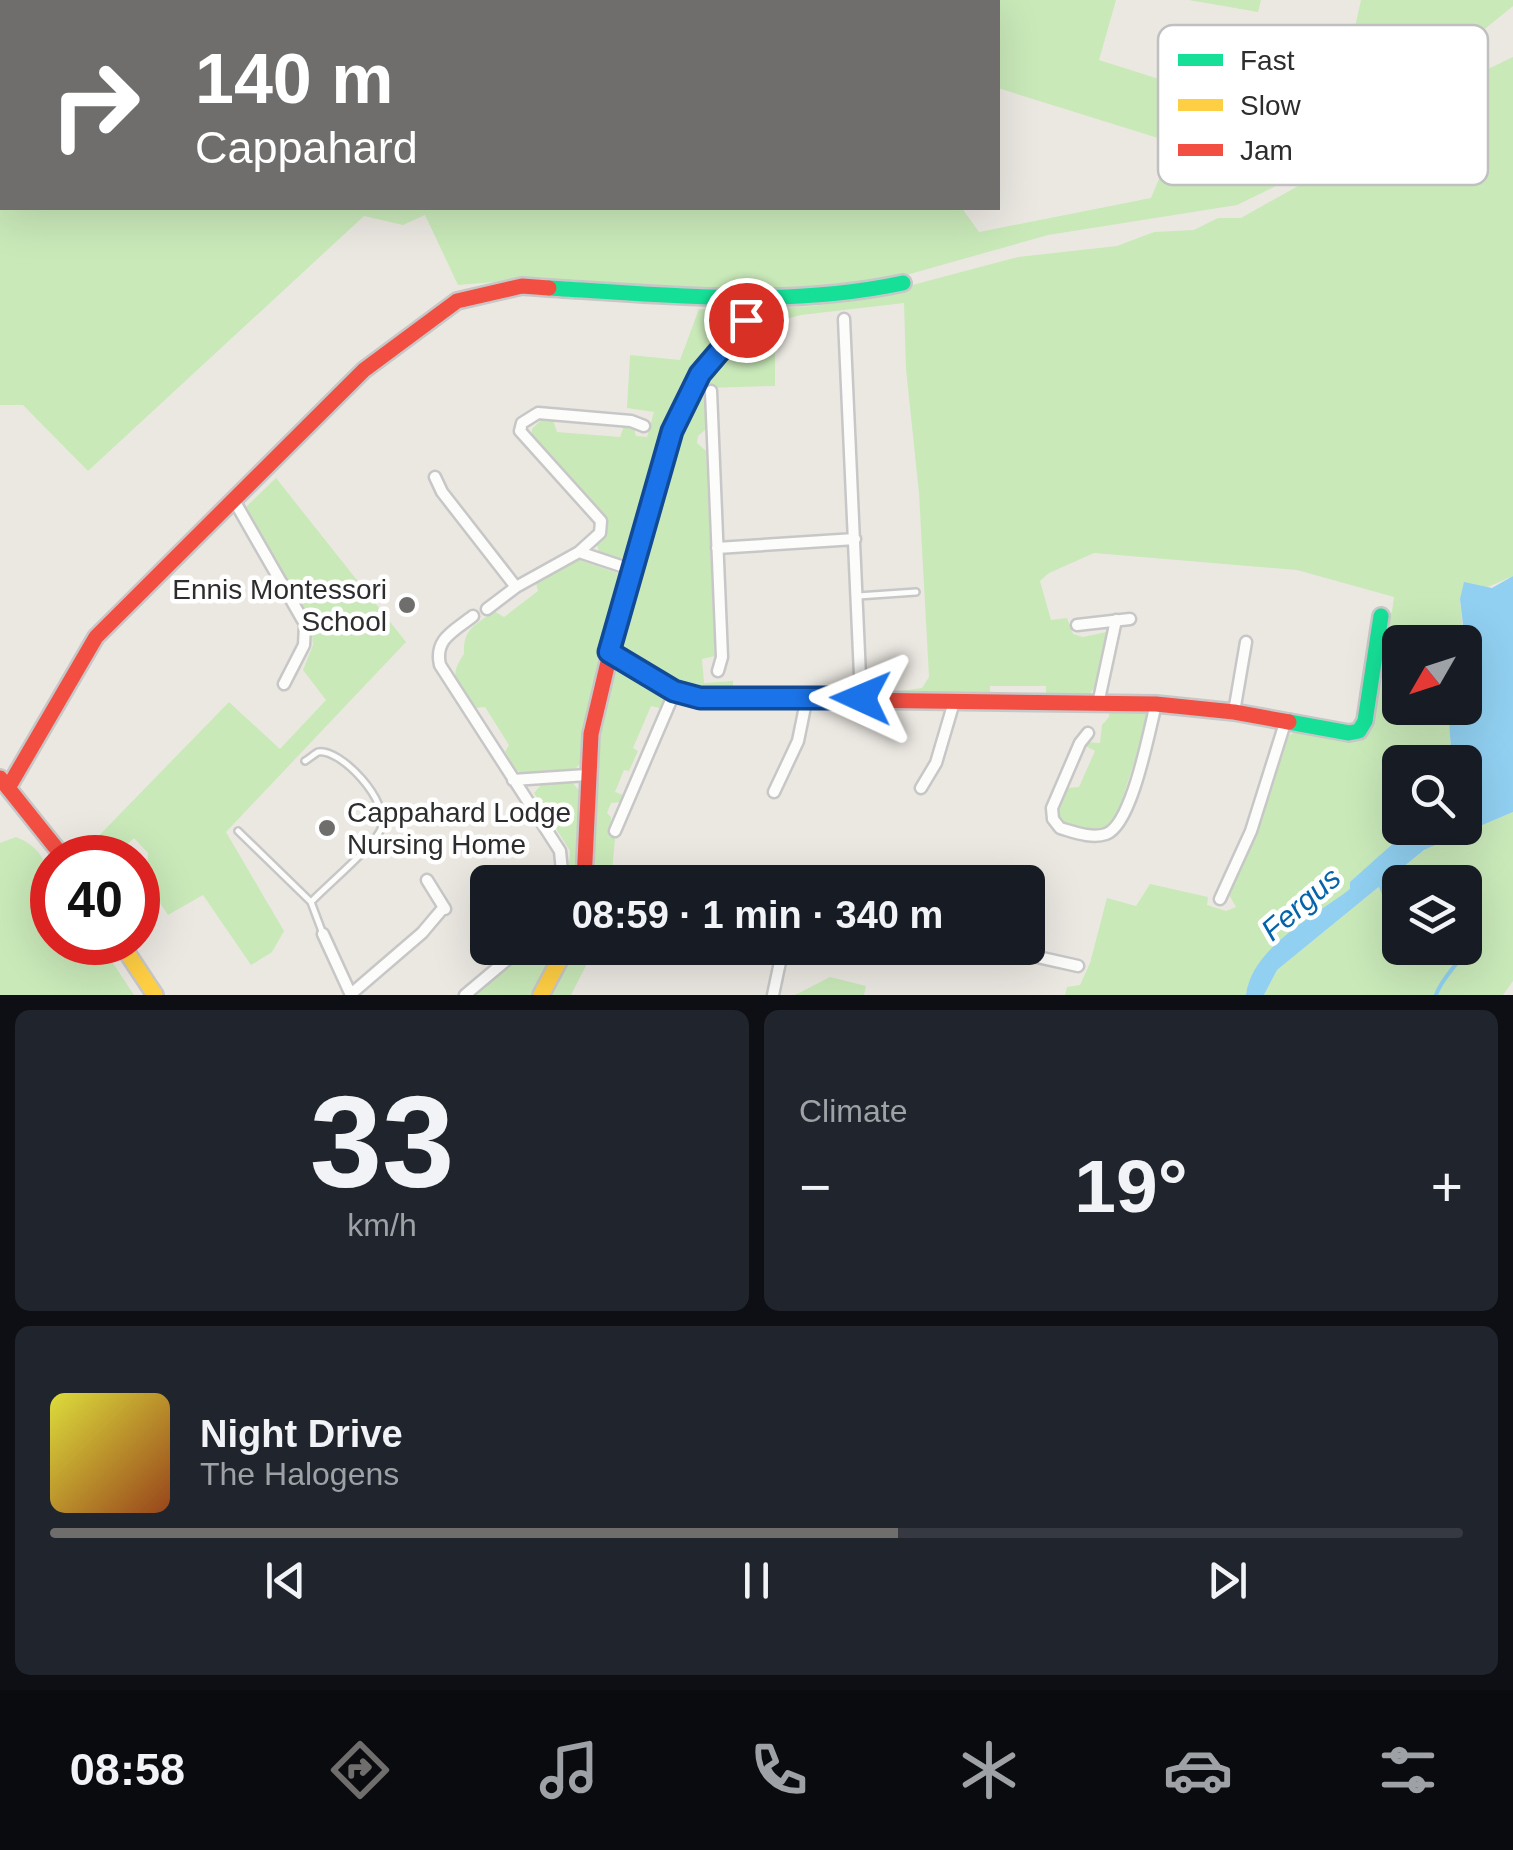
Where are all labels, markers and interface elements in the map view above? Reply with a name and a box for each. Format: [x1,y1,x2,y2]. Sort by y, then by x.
legend [1158,25,1488,185]
icon: right [30,40,160,170]
text: 140 m [195,40,393,118]
text: Fast [1240,45,1295,76]
text: Slow [1240,90,1301,121]
text: Cappahard [195,122,418,173]
text: Jam [1240,135,1293,166]
pin [704,278,789,363]
icon: arrive [719,293,774,348]
place label: Ennis Montessori School [172,574,387,637]
marker: Ennis Montessori School [396,594,418,616]
north arrow [1382,625,1482,725]
map controls [1382,625,1482,965]
position arrow [809,646,913,750]
button: search [1382,745,1482,845]
place label: Cappahard Lodge Nursing Home [347,797,571,860]
marker: Cappahard Lodge Nursing Home [316,817,338,839]
speed limit sign: 40 [30,835,160,965]
water label: Fergus [1255,861,1347,947]
button: layers [1382,865,1482,965]
text: 08:59 · 1 min · 340 m [572,894,943,936]
text: 33 [310,1069,454,1215]
text: Climate [799,1093,907,1129]
text: 19° [1074,1144,1188,1228]
text: − [799,1156,831,1218]
text: + [1431,1156,1463,1218]
text: km/h [347,1207,417,1243]
text: Night Drive [200,1413,403,1455]
text: The Halogens [200,1456,399,1492]
icon: previous [258,1553,313,1608]
icon: pause [729,1553,784,1608]
icon: next [1200,1553,1255,1608]
icon: directions [325,1735,395,1805]
icon: music [534,1735,604,1805]
icon: phone [744,1735,814,1805]
icon: climate [954,1735,1024,1805]
icon: car [1163,1735,1233,1805]
icon: filters [1373,1735,1443,1805]
text: 08:58 [70,1744,185,1795]

